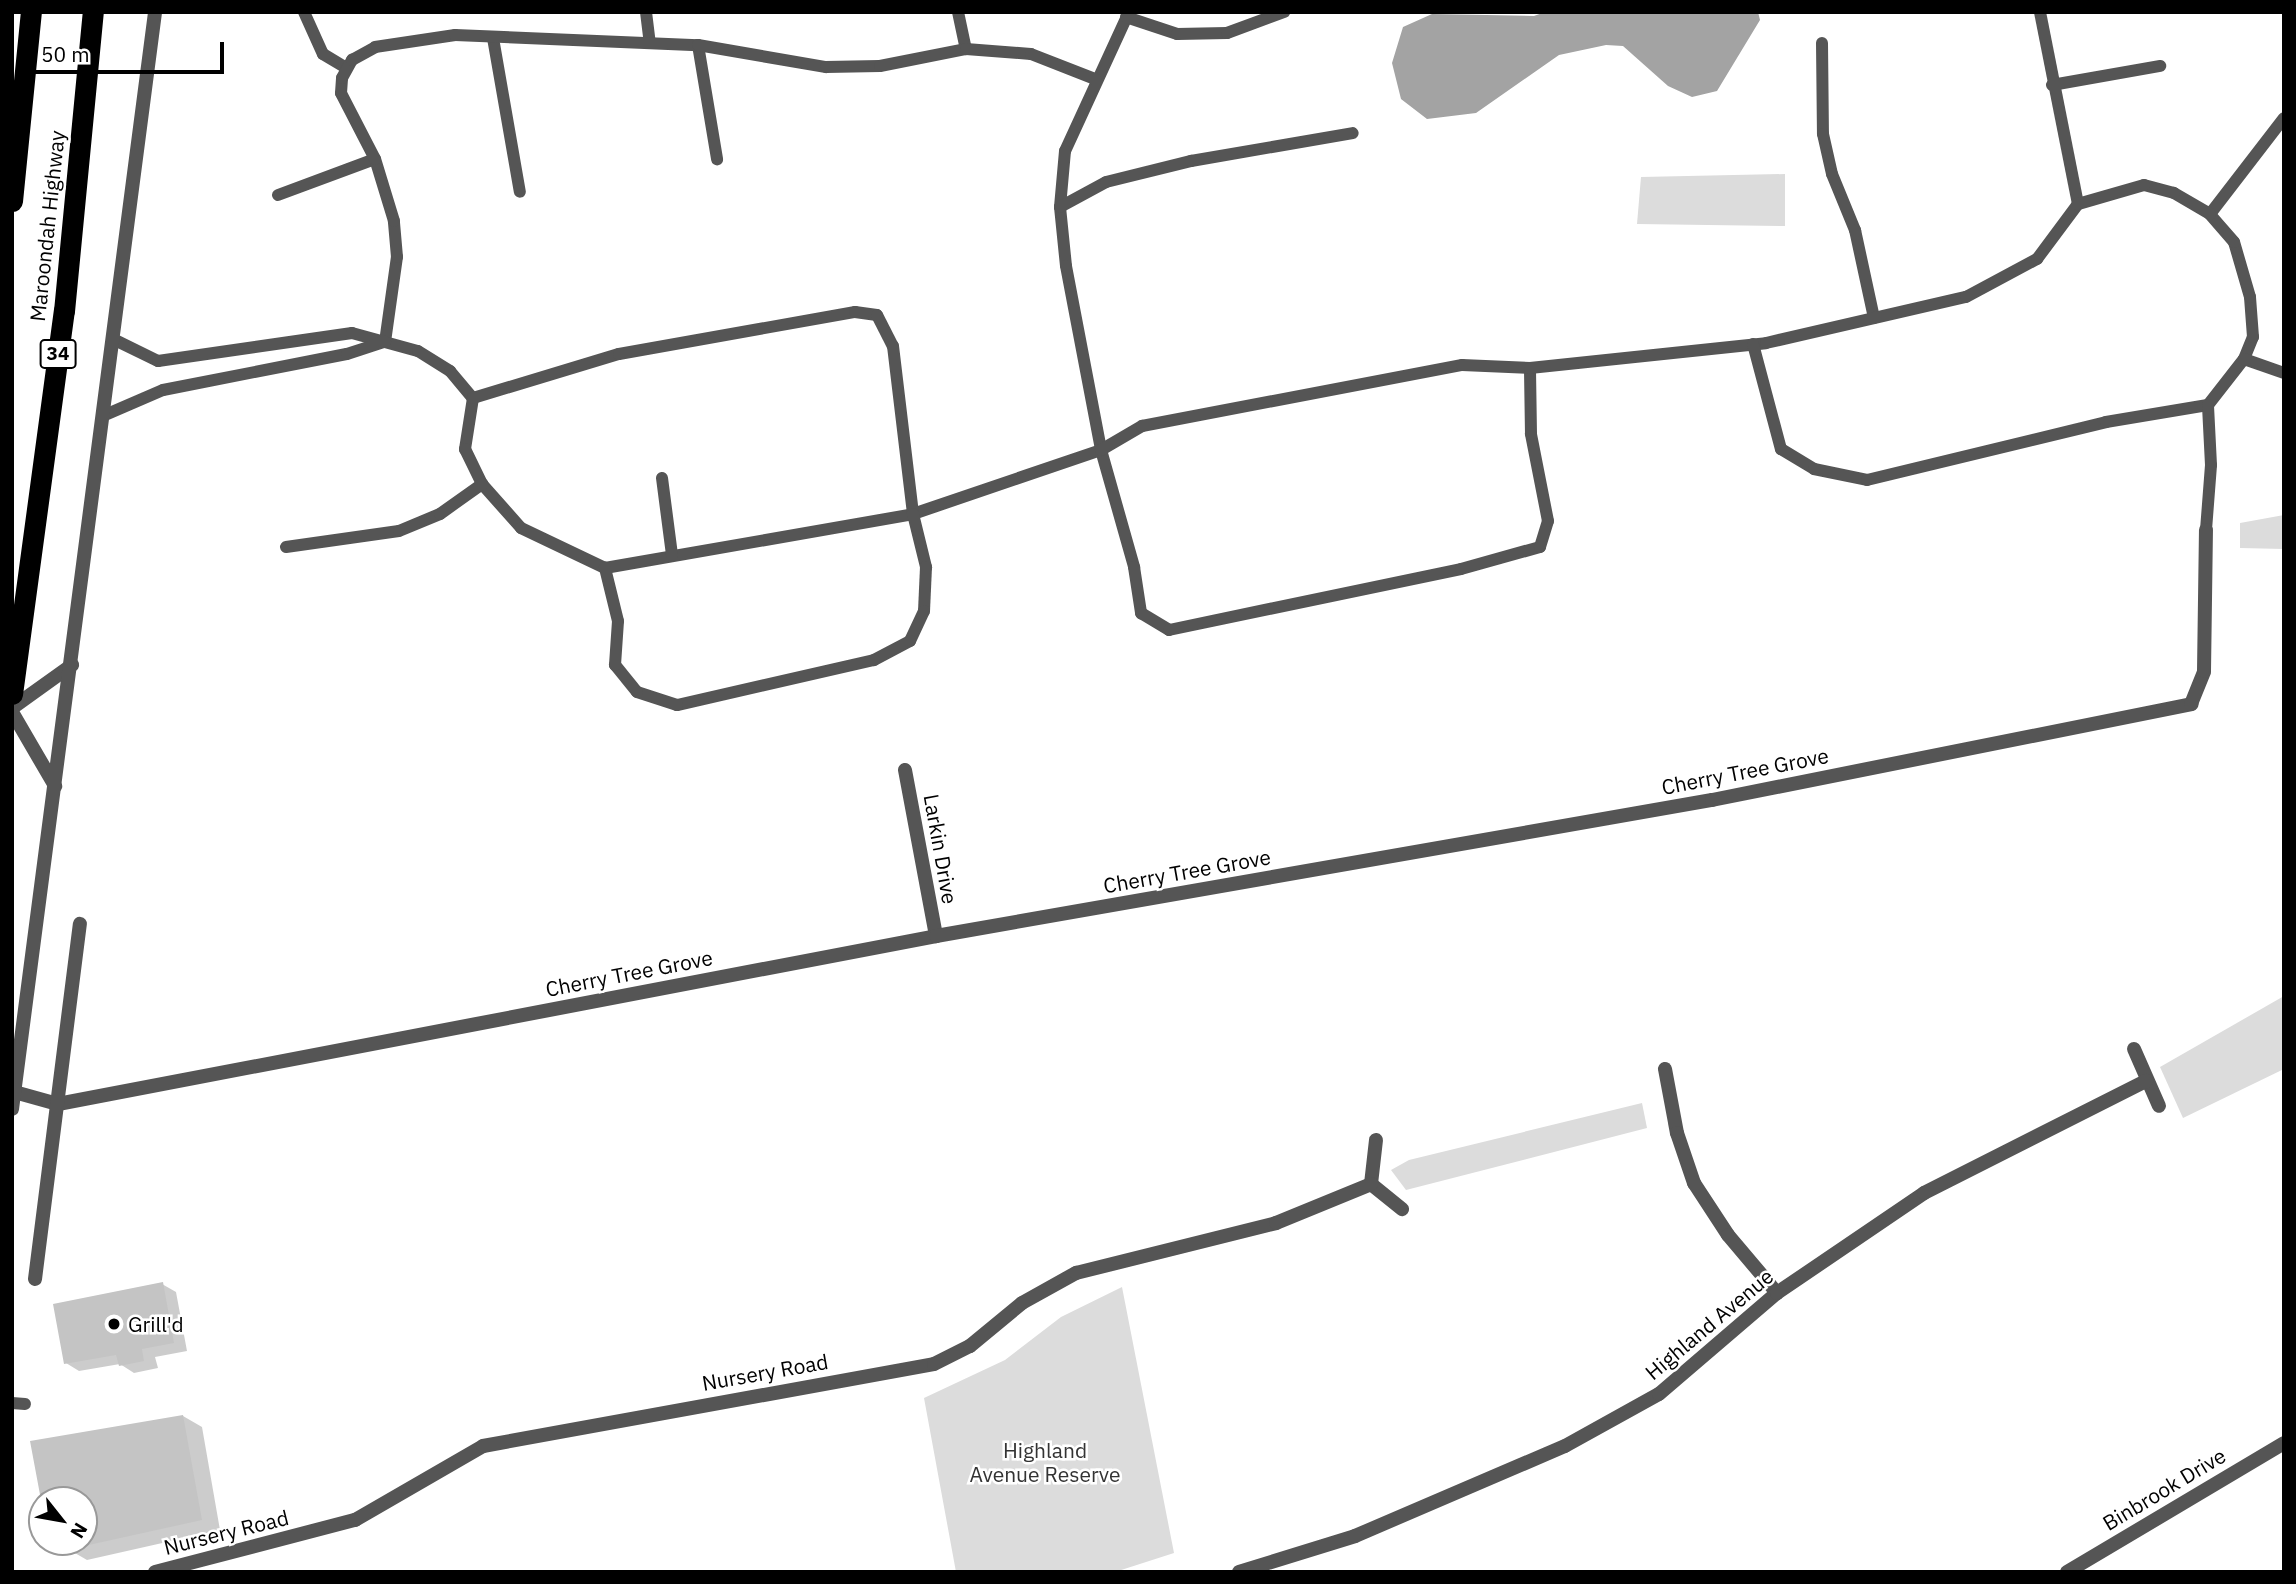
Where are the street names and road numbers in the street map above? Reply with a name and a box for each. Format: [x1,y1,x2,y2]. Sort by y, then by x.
street label: Maroondah Highway [24,129,70,323]
road number: 34 [39,338,77,370]
street label: Cherry Tree Grove [1659,742,1831,800]
street label: Larkin Drive [919,792,963,906]
street label: Cherry Tree Grove [1101,844,1273,898]
street label: Cherry Tree Grove [543,944,715,1002]
street label: Highland Avenue [1640,1263,1778,1385]
street label: Nursery Road [700,1348,830,1396]
street label: Binbrook Drive [2098,1442,2230,1536]
street label: Nursery Road [161,1504,291,1560]

